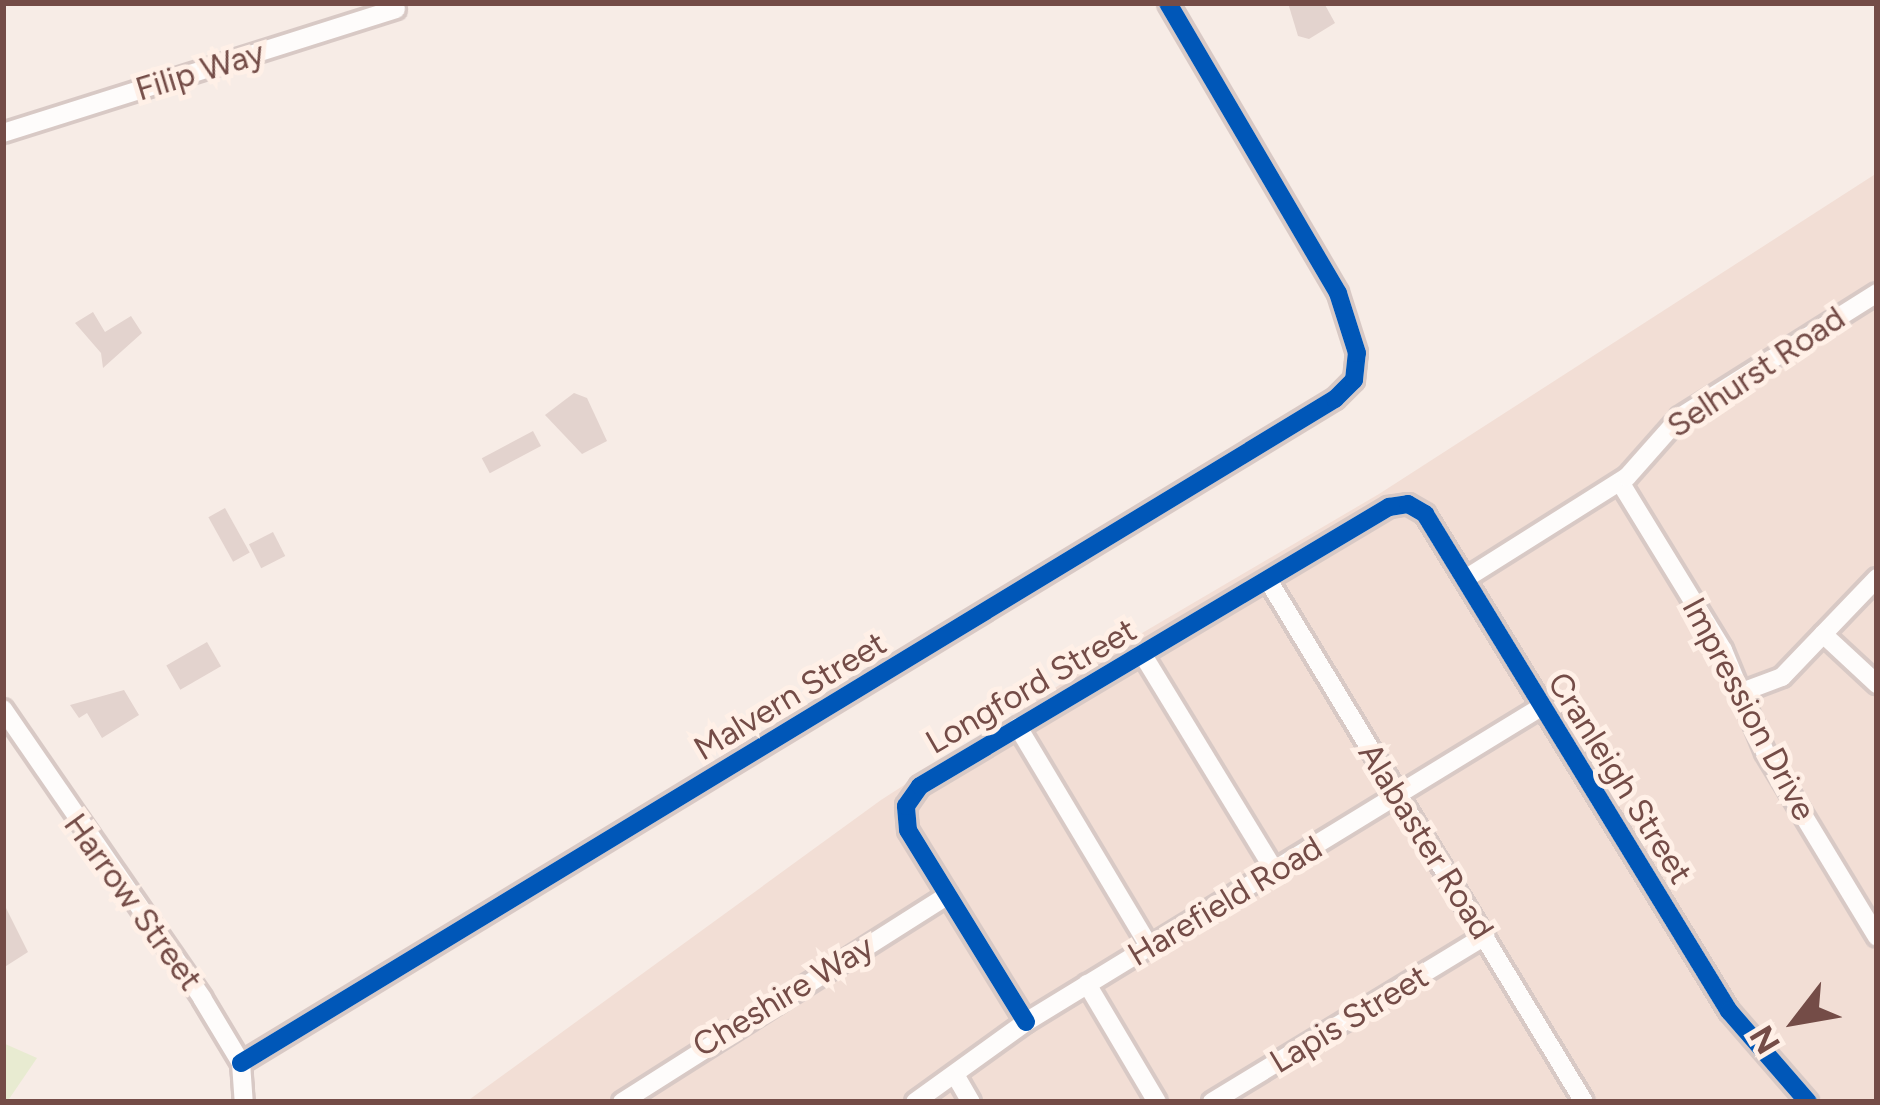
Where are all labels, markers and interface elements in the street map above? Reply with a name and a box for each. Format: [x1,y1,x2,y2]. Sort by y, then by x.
street label: Filip Way [131,33,269,109]
street label: Selhurst Road [1660,298,1852,446]
street label: Impression Drive [1674,591,1824,827]
street label: Longford Street [919,610,1143,762]
street label: Malvern Street [687,623,893,769]
street label: Cranleigh Street [1539,665,1701,891]
street label: Alabaster Road [1350,736,1502,946]
street label: Harrow Street [56,806,210,998]
street label: Harefield Road [1121,828,1329,974]
street label: Cheshire Way [686,927,880,1065]
street label: Lapis Street [1263,956,1435,1082]
north arrow [1736,961,1856,1081]
text: N [1741,1019,1788,1061]

